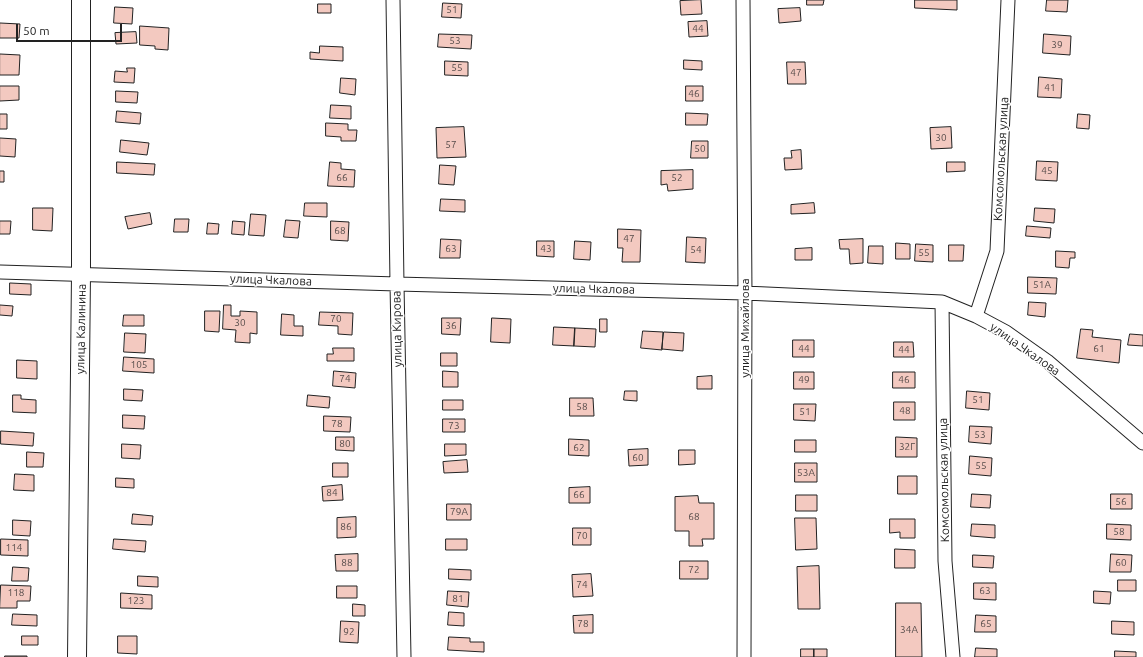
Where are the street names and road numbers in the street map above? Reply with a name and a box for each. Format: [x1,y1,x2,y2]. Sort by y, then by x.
street label: Комсомольская улица [991,97,1011,221]
street label: улица Чкалова [230,271,312,289]
street label: улица Михайлова [738,278,752,378]
street label: улица Чкалова [553,281,635,297]
street label: улица Калинина [73,284,89,374]
street label: улица Кирова [389,290,405,368]
street label: улица Чкалова [987,320,1063,378]
street label: Комсомольская улица [936,418,952,542]

